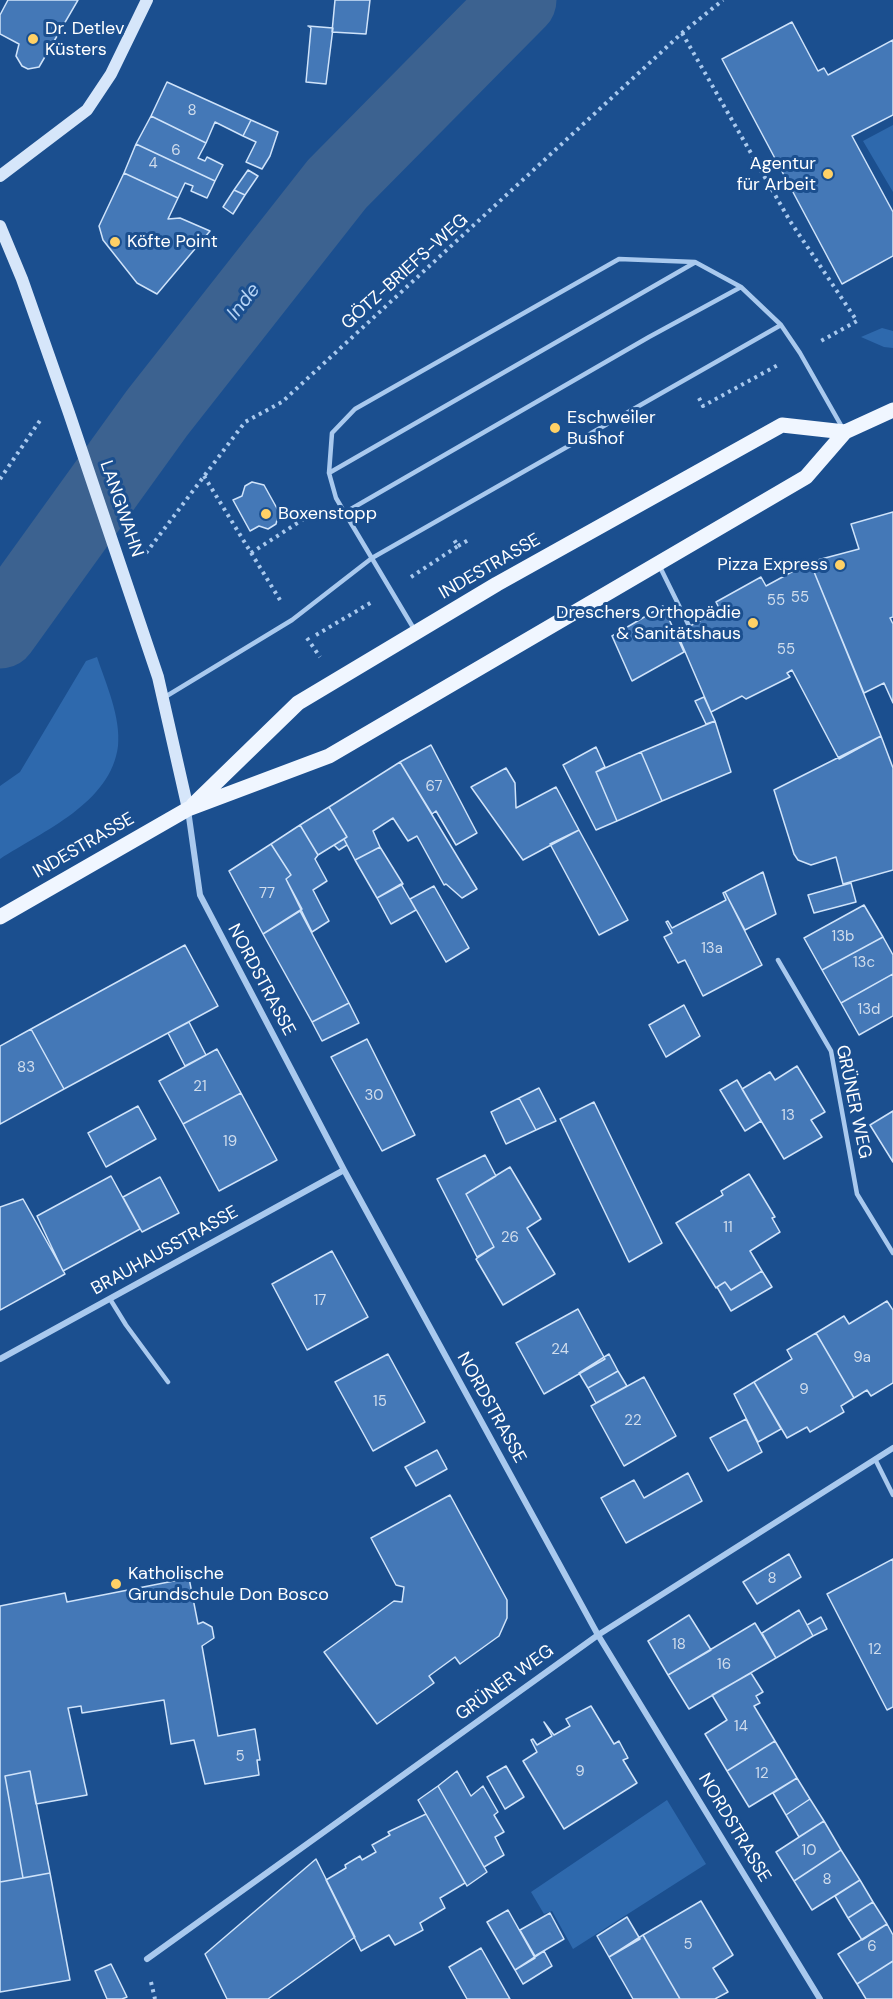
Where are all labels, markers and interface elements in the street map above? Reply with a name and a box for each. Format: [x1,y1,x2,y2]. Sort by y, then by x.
place label: Dr. Detlev Küsters [45,18,124,60]
marker: Dr. Detlev Küsters [26,32,40,46]
house number: 8 [187,102,197,120]
house number: 6 [171,142,181,160]
place label: Agentur für Arbeit [737,153,816,195]
house number: 4 [148,155,158,173]
marker: Agentur für Arbeit [821,167,835,181]
street label: GÖTZ-BRIEFS-WEG [337,210,473,334]
place label: Köfte Point [127,231,218,253]
marker: Köfte Point [108,235,122,249]
water label: Inde [222,279,266,325]
place label: Eschweiler Bushof [567,407,656,450]
marker: Eschweiler Bushof [548,421,562,435]
street label: LANGWAHN [94,458,148,560]
place label: Boxenstopp [278,503,377,525]
marker: Boxenstopp [259,507,273,521]
street label: INDESTRASSE [436,529,544,605]
place label: Pizza Express [717,554,828,576]
marker: Pizza Express [833,558,847,572]
house number: 55 [791,589,809,607]
house number: 55 [767,592,785,610]
place label: Dreschers Orthopädie & Sanitätshaus [556,602,741,644]
marker: Dreschers Orthopädie & Sanitätshaus [746,616,760,630]
house number: 55 [777,641,795,659]
house number: 67 [425,778,443,796]
street label: INDESTRASSE [30,808,138,884]
house number: 77 [259,885,275,903]
street label: NORDSTRASSE [223,920,299,1040]
house number: 13b [832,928,854,946]
house number: 13a [701,940,723,958]
house number: 13c [853,954,875,972]
house number: 13d [858,1001,880,1019]
street label: GRÜNER WEG [830,1043,876,1161]
house number: 83 [17,1059,35,1077]
house number: 21 [193,1078,207,1096]
house number: 30 [364,1087,384,1105]
house number: 13 [781,1107,795,1125]
house number: 19 [223,1133,237,1151]
street label: BRAUHAUSSTRASSE [88,1202,242,1300]
house number: 11 [723,1219,733,1237]
house number: 26 [501,1229,519,1247]
house number: 17 [314,1292,326,1310]
house number: 24 [551,1341,569,1359]
street label: NORDSTRASSE [452,1349,530,1467]
house number: 9a [853,1349,871,1367]
house number: 9 [799,1381,809,1399]
house number: 15 [373,1393,387,1411]
house number: 22 [624,1412,642,1430]
place label: Katholische Grundschule Don Bosco [128,1563,329,1606]
house number: 8 [767,1570,777,1588]
marker: Katholische Grundschule Don Bosco [109,1577,123,1591]
house number: 18 [672,1636,686,1654]
street label: GRÜNER WEG [452,1640,558,1726]
house number: 12 [868,1641,882,1659]
house number: 16 [717,1656,731,1674]
house number: 14 [734,1718,748,1736]
house number: 5 [235,1748,245,1766]
house number: 9 [575,1763,585,1781]
house number: 12 [755,1765,769,1783]
street label: NORDSTRASSE [693,1770,775,1886]
house number: 10 [802,1842,816,1860]
house number: 8 [822,1871,832,1889]
house number: 5 [683,1936,693,1954]
house number: 6 [867,1938,877,1956]

